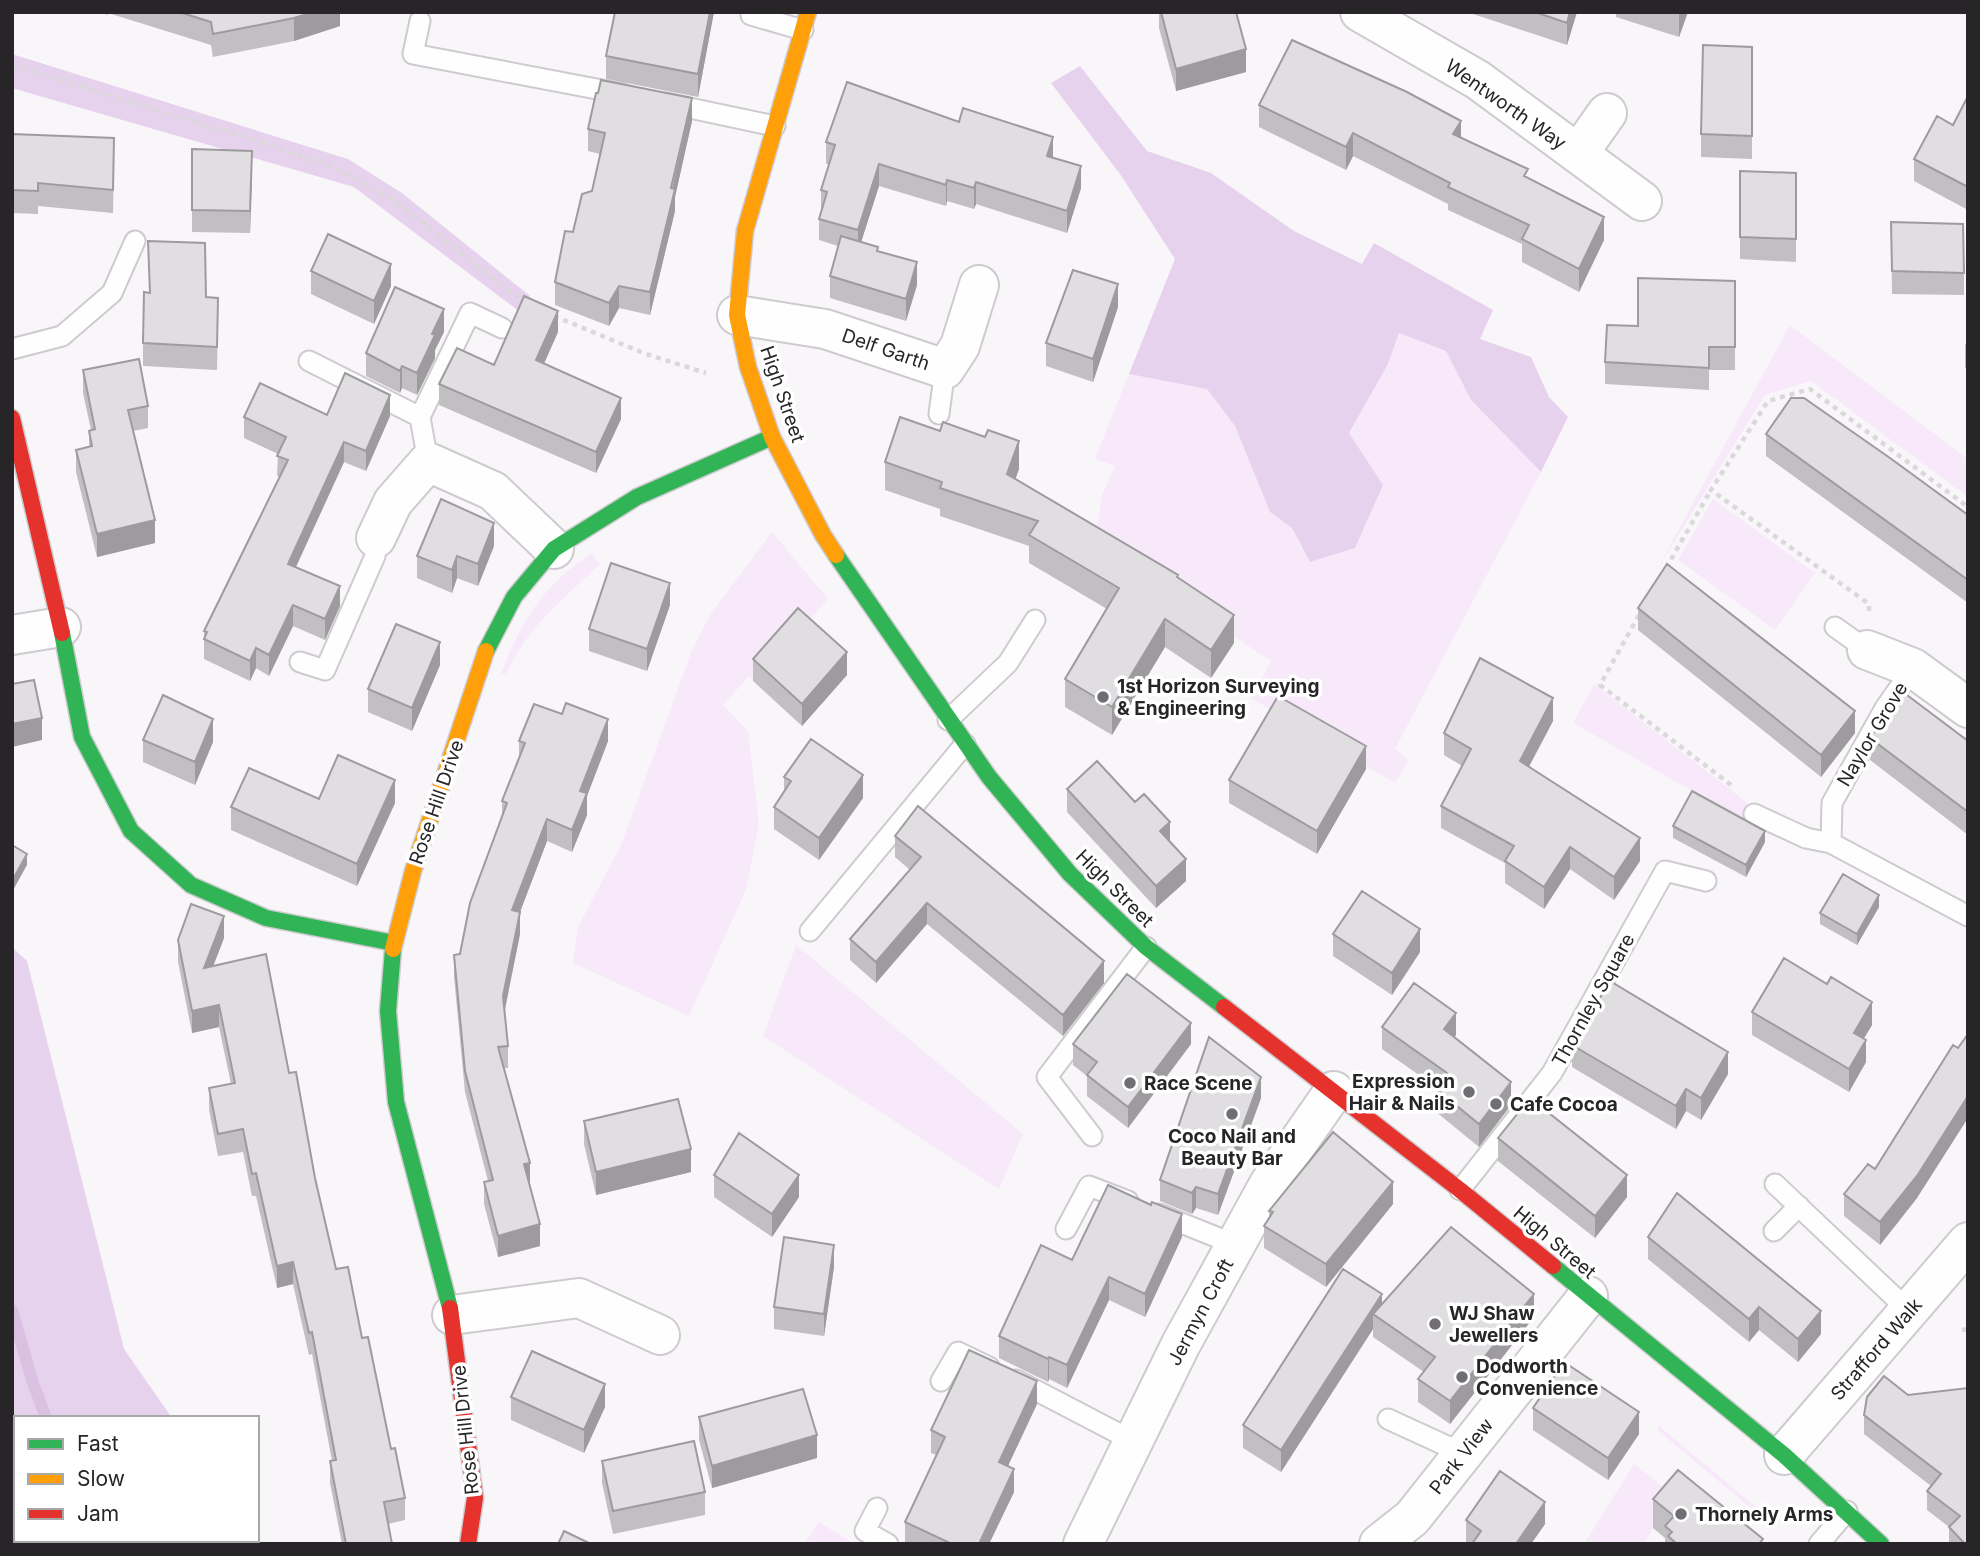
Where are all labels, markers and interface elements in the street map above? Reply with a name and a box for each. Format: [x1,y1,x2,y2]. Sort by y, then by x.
street label: Wentworth Way [1441,54,1571,155]
street label: Delf Garth [839,324,933,375]
street label: High Street [755,343,810,445]
place label: 1st Horizon Surveying & Engineering [1117,675,1319,720]
street label: Naylor Grove [1832,678,1913,790]
marker: 1st Horizon Surveying & Engineering [1095,689,1111,705]
street label: Rose Hill Drive [404,737,469,867]
street label: High Street [1071,845,1158,932]
street label: Thornley Square [1547,930,1640,1071]
place label: Expression Hair & Nails [1349,1070,1455,1115]
place label: Race Scene [1144,1072,1253,1095]
marker: Race Scene [1122,1075,1138,1091]
marker: Expression Hair & Nails [1461,1084,1477,1100]
place label: Cafe Cocoa [1510,1093,1618,1116]
marker: Cafe Cocoa [1488,1096,1504,1112]
marker: Coco Nail and Beauty Bar [1224,1106,1240,1122]
place label: Coco Nail and Beauty Bar [1168,1125,1296,1170]
street label: High Street [1509,1201,1601,1284]
street label: Jermyn Croft [1163,1255,1238,1370]
street label: Strafford Walk [1826,1293,1927,1405]
place label: WJ Shaw Jewellers [1449,1302,1538,1347]
marker: WJ Shaw Jewellers [1427,1316,1443,1332]
place label: Dodworth Convenience [1476,1355,1598,1400]
street label: Rose Hill Drive [447,1364,484,1496]
marker: Dodworth Convenience [1454,1369,1470,1385]
street label: Park View [1425,1414,1498,1499]
legend [14,1416,259,1542]
text: Fast [77,1431,119,1456]
text: Slow [77,1466,125,1491]
text: Jam [77,1501,119,1526]
place label: Thornely Arms [1695,1503,1834,1526]
marker: Thornely Arms [1673,1506,1689,1522]

